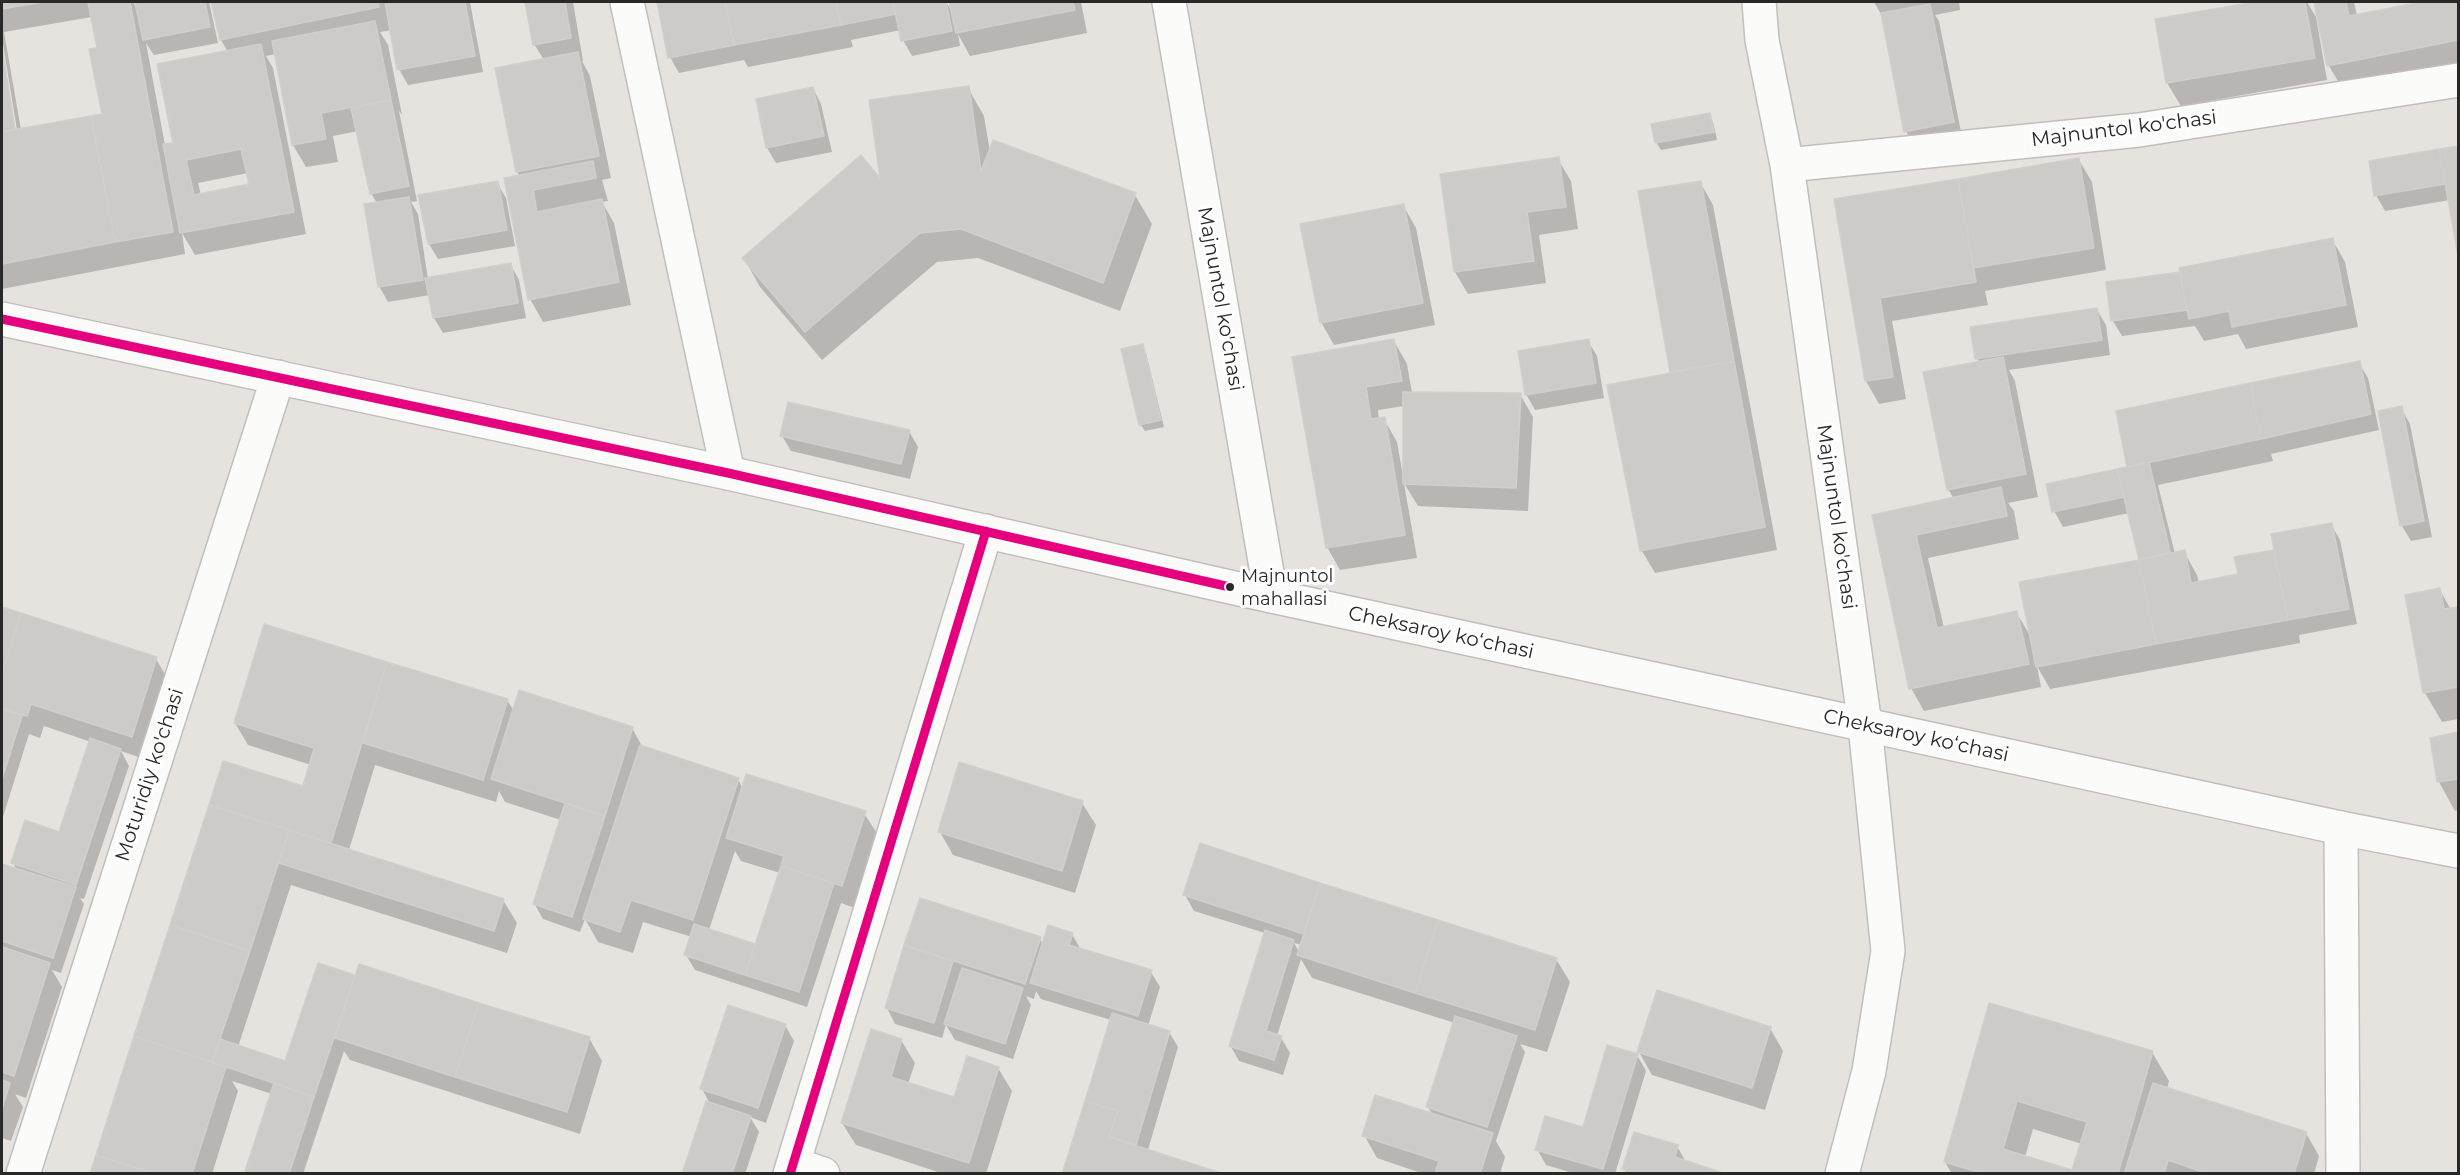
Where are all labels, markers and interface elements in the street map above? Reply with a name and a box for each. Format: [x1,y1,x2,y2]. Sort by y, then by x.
street label: Majnuntol ko'chasi [2030,106,2218,152]
street label: Majnuntol ko'chasi [1192,205,1248,393]
street label: Majnuntol ko'chasi [1811,423,1861,611]
place label: Majnuntol mahallasi [1241,566,1333,608]
marker: Majnuntol mahallasi [1224,581,1236,593]
street label: Cheksaroy koʻchasi [1346,602,1536,664]
street label: Moturidiy ko'chasi [111,685,189,865]
street label: Cheksaroy koʻchasi [1821,705,2011,767]

